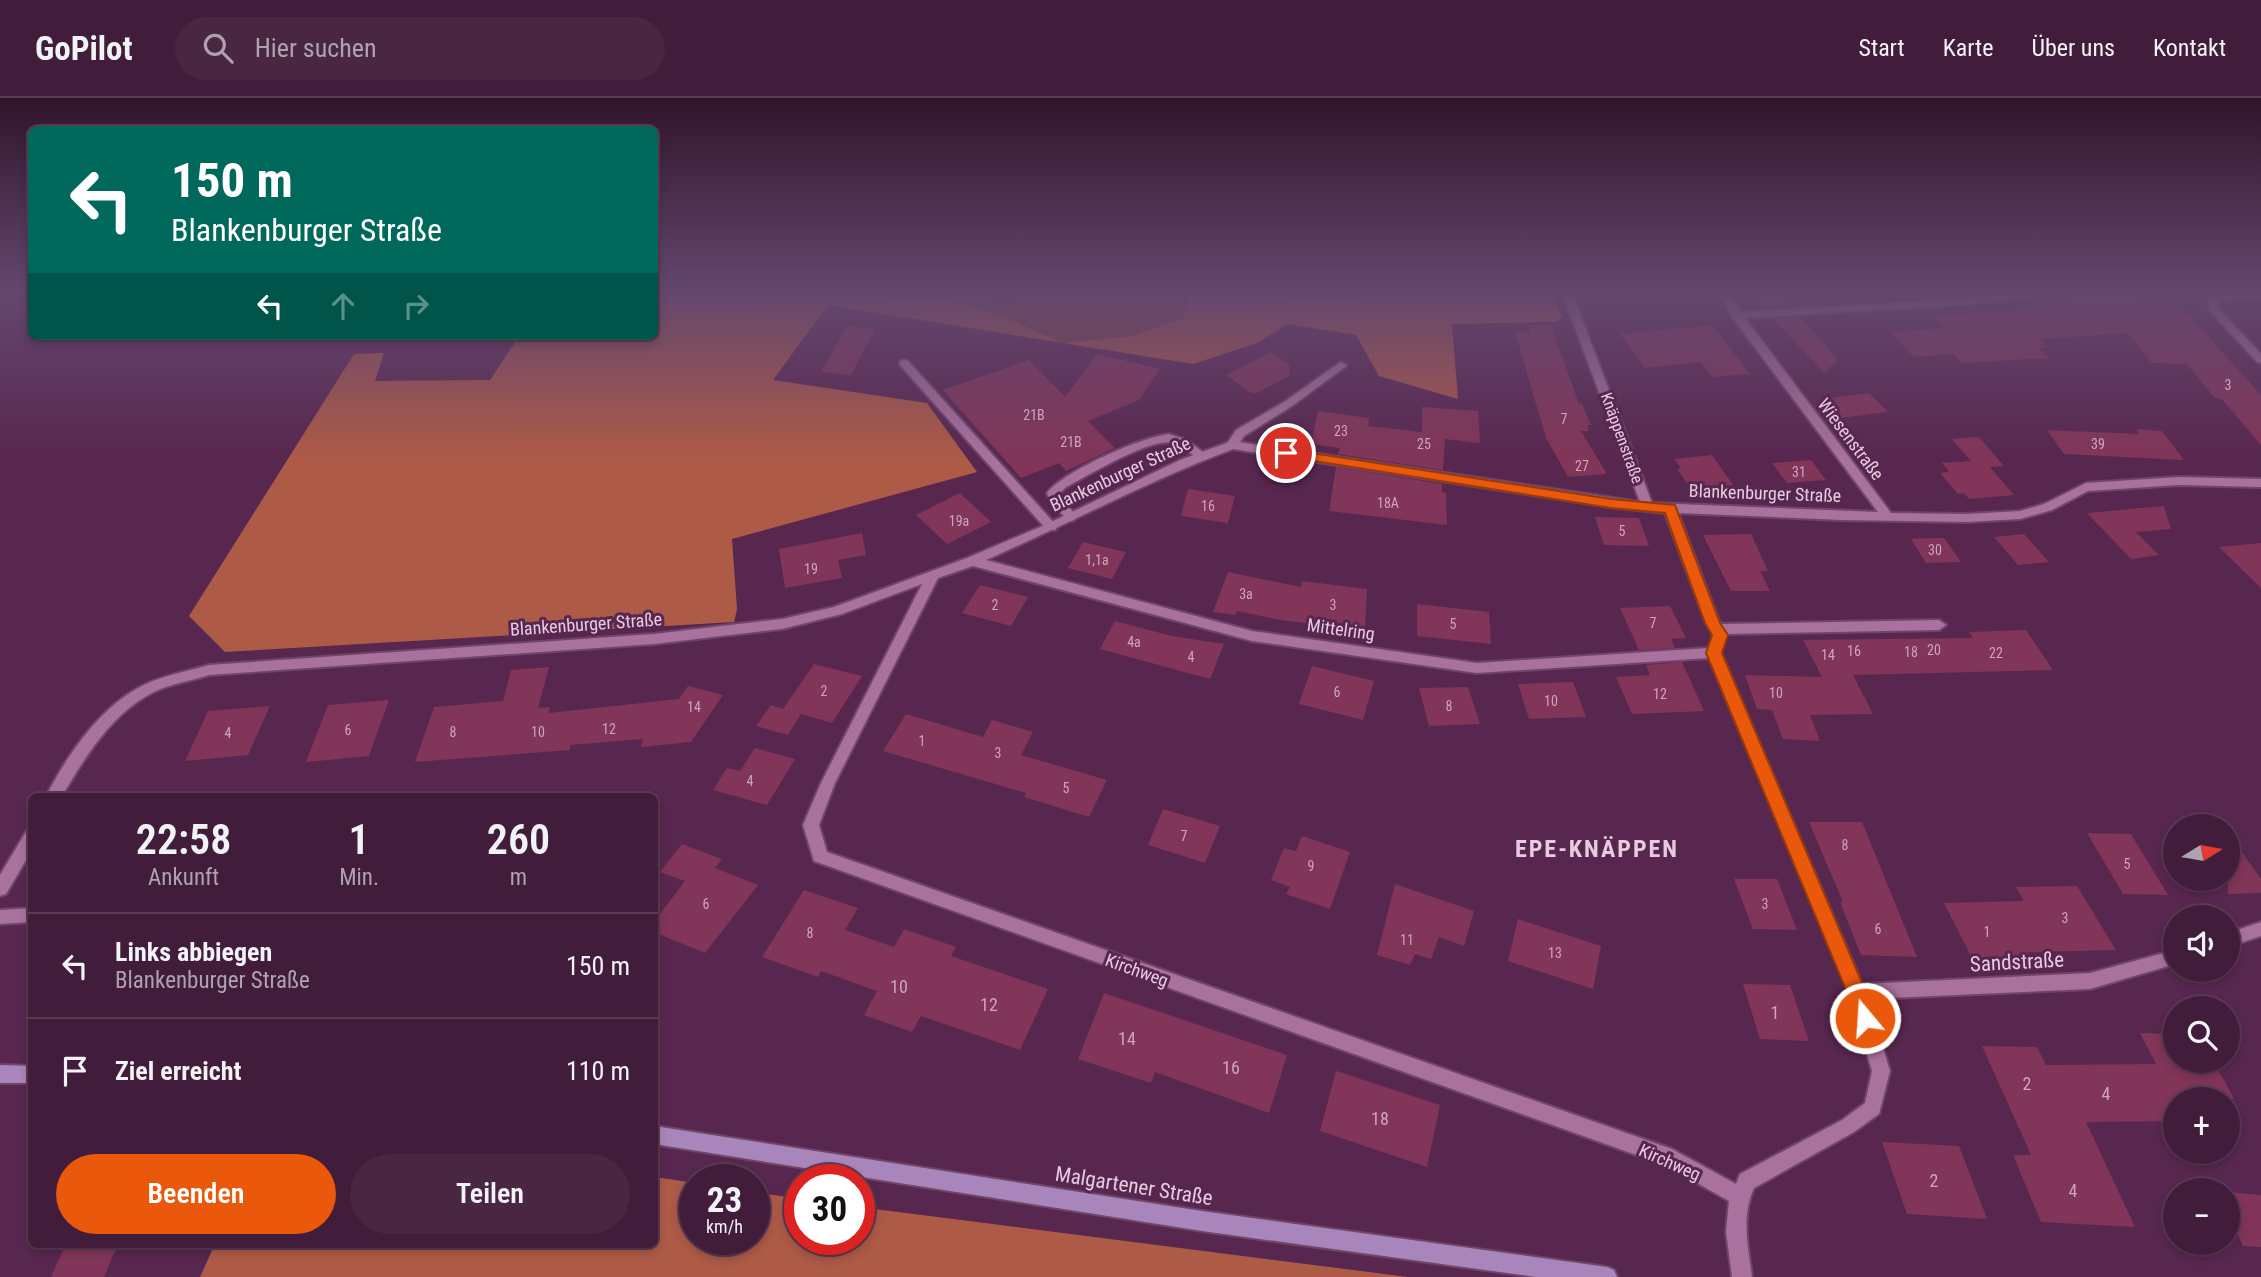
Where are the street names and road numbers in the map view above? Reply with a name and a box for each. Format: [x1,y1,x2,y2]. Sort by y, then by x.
street label: Knäppenstraße [1597,390,1647,486]
street label: Wiesenstraße [1813,394,1889,484]
street label: Blankenburger Straße [1046,432,1194,516]
street label: Blankenburger Straße [1688,480,1842,506]
street label: Blankenburger Straße [509,608,663,640]
street label: Mittelring [1306,614,1376,644]
street label: Sandstraße [1969,948,2065,976]
street label: Kirchweg [1103,949,1171,991]
street label: Kirchweg [1636,1139,1704,1185]
street label: Malgartener Straße [1053,1162,1215,1210]

